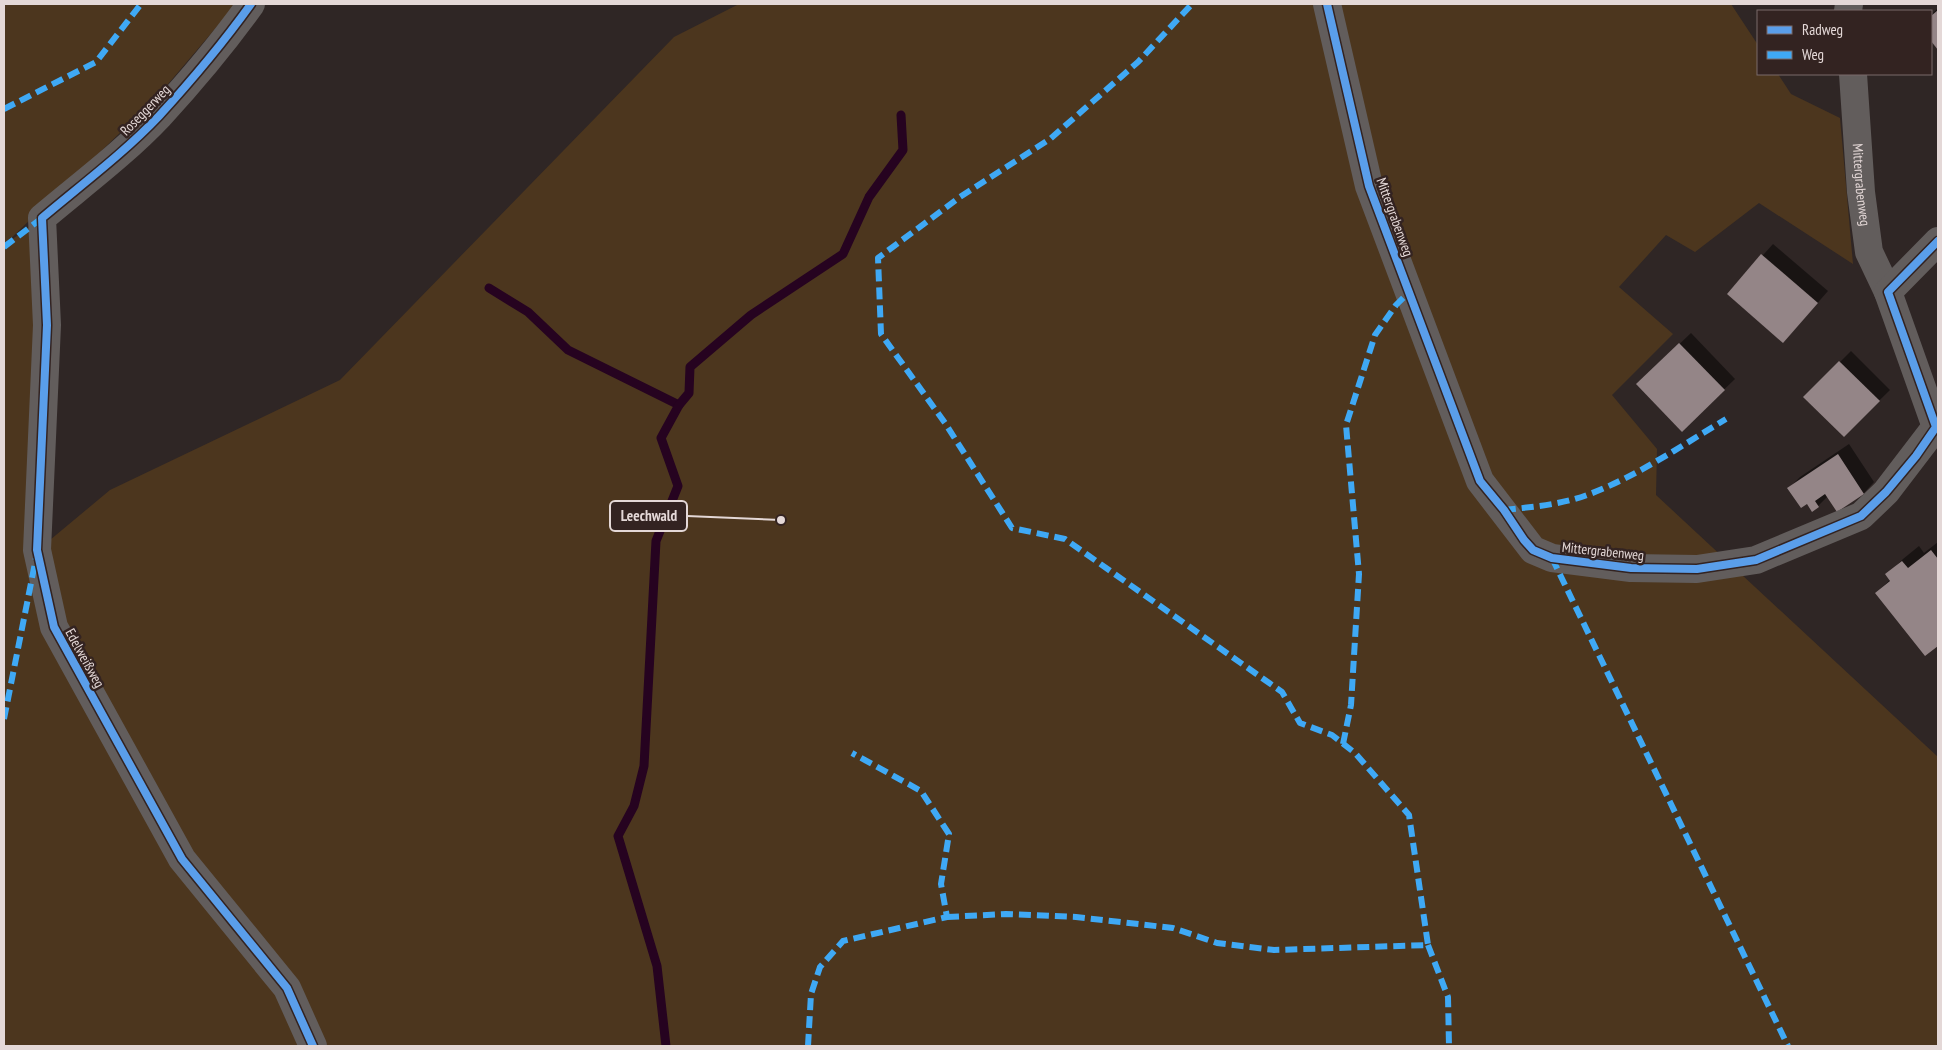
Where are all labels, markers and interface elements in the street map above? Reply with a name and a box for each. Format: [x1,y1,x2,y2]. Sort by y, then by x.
legend [1757,10,1932,75]
text: Radweg [1802,20,1843,39]
text: Weg [1802,45,1824,64]
street label: Roseggerweg [116,81,174,139]
street label: Mittergrabenweg [1849,143,1874,227]
street label: Mittergrabenweg [1372,175,1418,259]
callout: Leechwald [610,501,687,531]
text: Leechwald [621,506,677,525]
street label: Mittergrabenweg [1561,538,1645,564]
street label: Edelweißweg [61,625,109,691]

